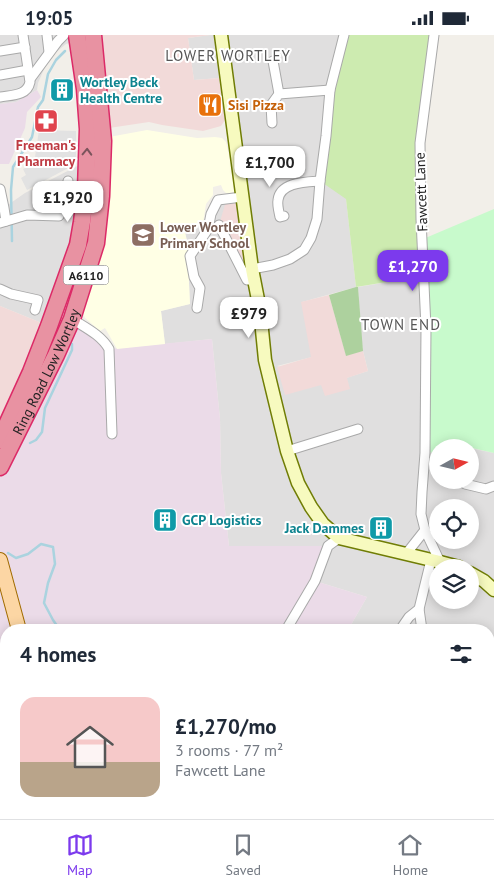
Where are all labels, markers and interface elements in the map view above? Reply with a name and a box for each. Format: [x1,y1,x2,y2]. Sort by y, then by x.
text: 19:05 [25,6,73,30]
district label: LOWER WORTLEY [165,46,291,65]
place label: Wortley Beck Health Centre [80,73,162,107]
building icon: Wortley Beck Health Centre [49,77,75,103]
restaurant icon: Sisi Pizza [197,92,223,118]
place label: Sisi Pizza [228,96,284,114]
pharmacy icon: Freeman's Pharmacy [33,108,59,134]
place label: Freeman's Pharmacy [16,136,76,170]
pin: £1,700 [229,145,311,188]
one-way arrow [82,148,93,156]
text: £1,700 [245,152,295,172]
street label: Fawcett Lane [411,152,431,232]
pin: £1,920 [27,181,109,223]
text: £1,920 [43,187,93,207]
place label: Lower Wortley Primary School [160,218,250,252]
school or university icon: Lower Wortley Primary School [130,222,156,248]
pin: £1,270 [372,249,454,292]
text: £1,270 [388,256,438,276]
road number: A6110 [64,265,108,285]
pin: £979 [219,297,279,339]
text: £979 [231,303,267,323]
street label: Ring Road Low Wortley [9,306,84,438]
district label: TOWN END [361,315,441,334]
north arrow [429,439,479,489]
map controls [429,439,479,609]
button: locate [429,499,479,549]
building icon: GCP Logistics [152,507,178,533]
place label: GCP Logistics [182,511,261,529]
building icon: Jack Dammes [368,515,394,541]
place label: Jack Dammes [284,519,364,537]
button: layers [429,559,479,609]
icon: filters [447,640,475,668]
text: 4 homes [20,641,96,668]
text: £1,270/mo [175,713,277,740]
icon: home [60,717,120,777]
text: 3 rooms · 77 m² [175,740,283,760]
text: Fawcett Lane [175,760,266,780]
tab: Map [66,831,94,879]
tab: Saved [225,831,261,879]
tab: Home [393,831,428,879]

